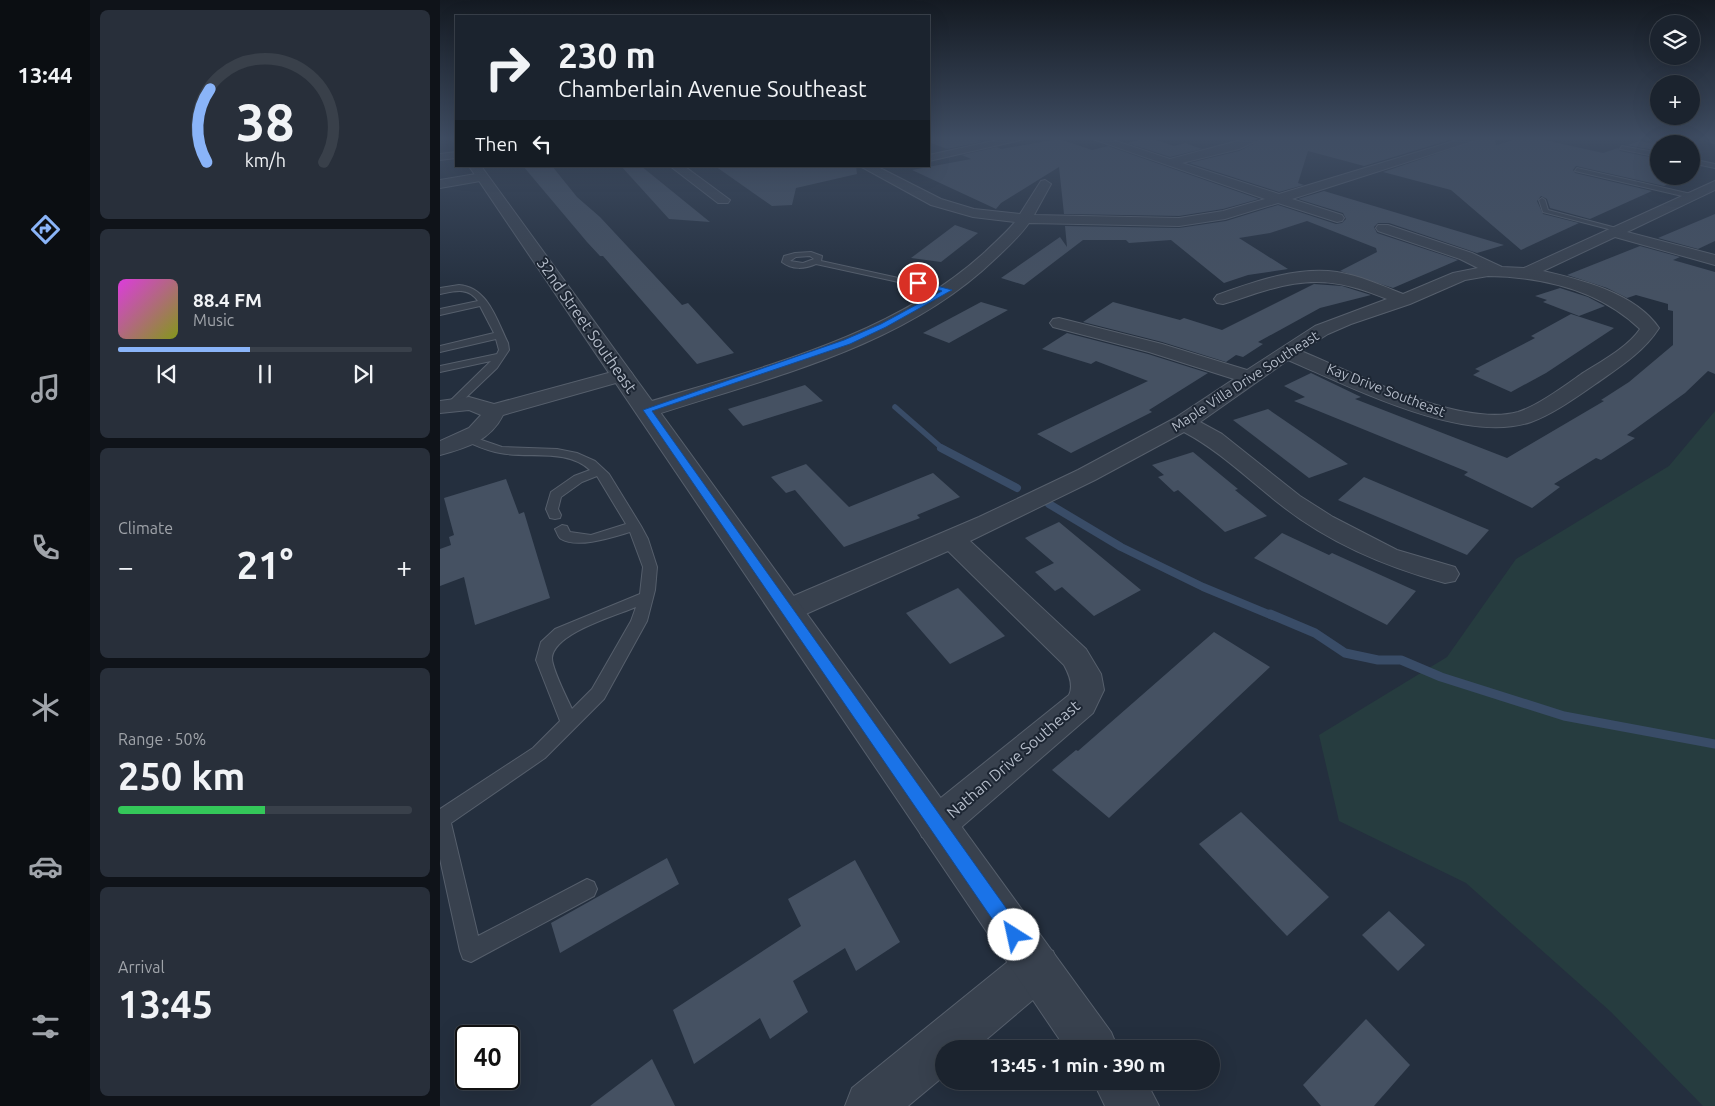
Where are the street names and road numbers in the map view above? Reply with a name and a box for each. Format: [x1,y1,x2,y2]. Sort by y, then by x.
street label: 32nd Street Southeast [533,254,641,397]
street label: Maple Villa Drive Southeast [1168,327,1322,435]
street label: Kay Drive Southeast [1325,360,1448,420]
street label: Nathan Drive Southeast [943,696,1084,822]

